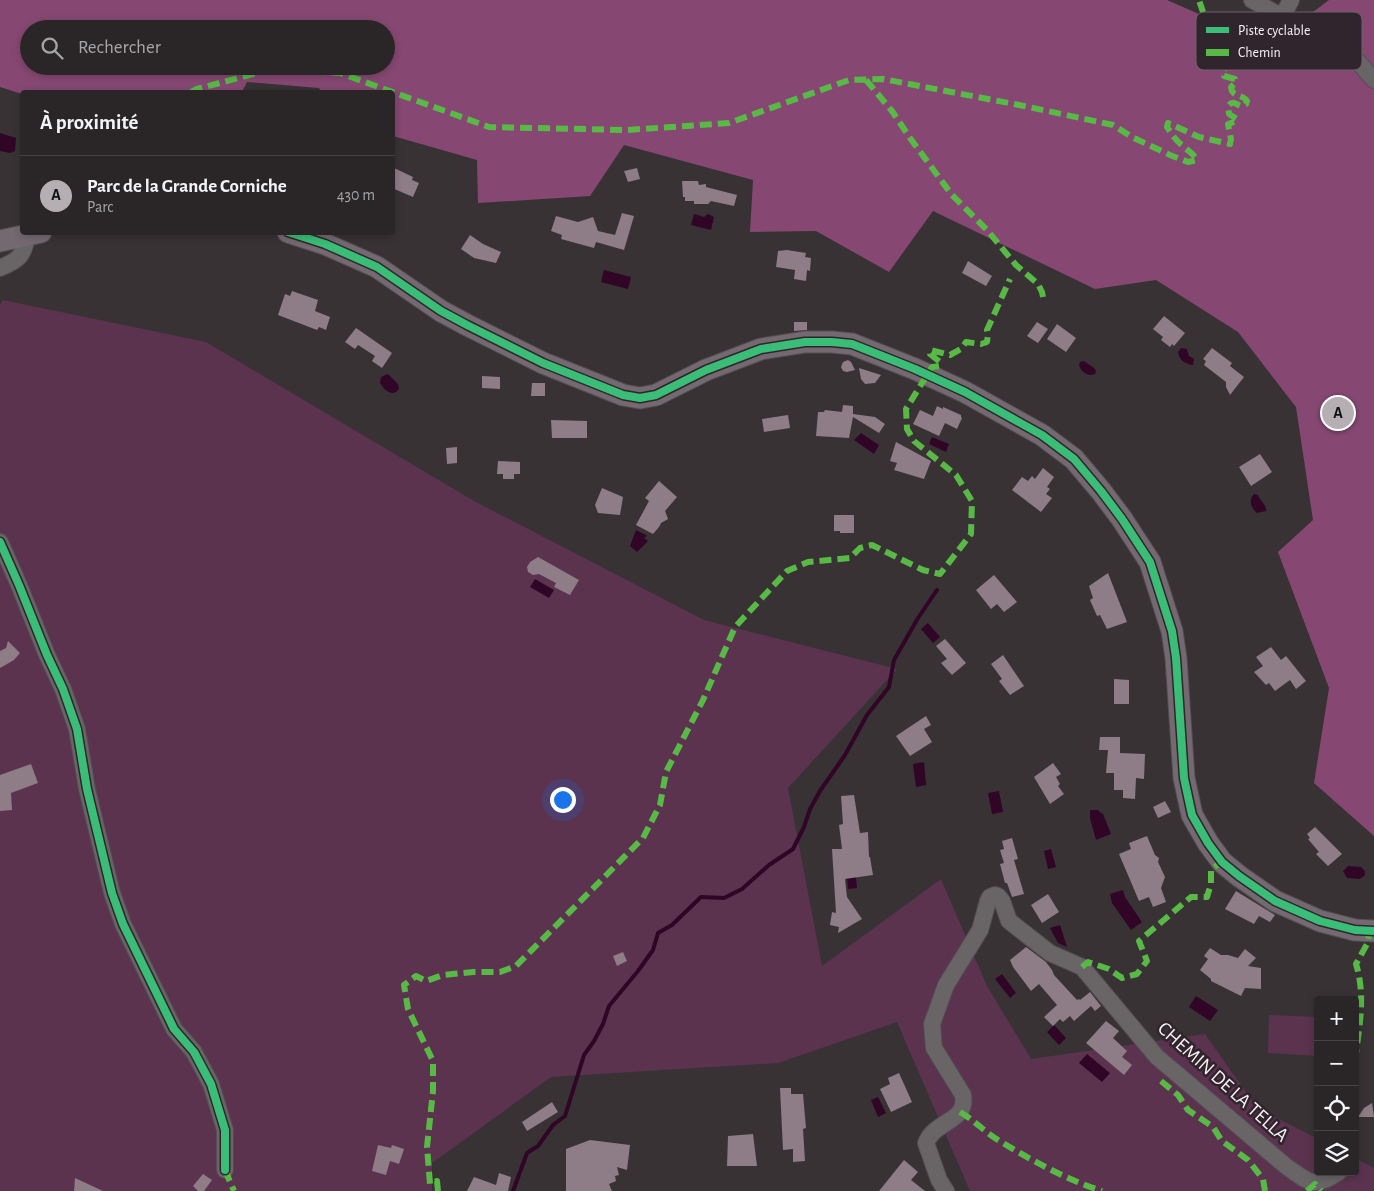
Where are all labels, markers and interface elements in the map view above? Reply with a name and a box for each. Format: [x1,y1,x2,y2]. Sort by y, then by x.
legend [1196,12,1362,70]
search box [20,20,395,75]
text: Piste cyclable [1238,24,1310,38]
icon: search [38,34,66,62]
text: Rechercher [78,38,161,57]
text: Chemin [1238,46,1281,60]
text: À proximité [40,112,138,133]
text: Parc de la Grande Corniche [87,177,287,196]
text: A [51,187,61,203]
text: 430 m [337,187,375,203]
text: Parc [87,199,113,215]
pin: A [1322,394,1354,432]
your location [550,787,576,813]
map controls [1314,996,1359,1176]
button: + [1314,996,1359,1041]
street label: CHEMIN DE LA TELLA [1154,1018,1293,1146]
button: − [1314,1041,1359,1086]
button: locate [1314,1086,1359,1131]
button: layers [1314,1131,1359,1176]

